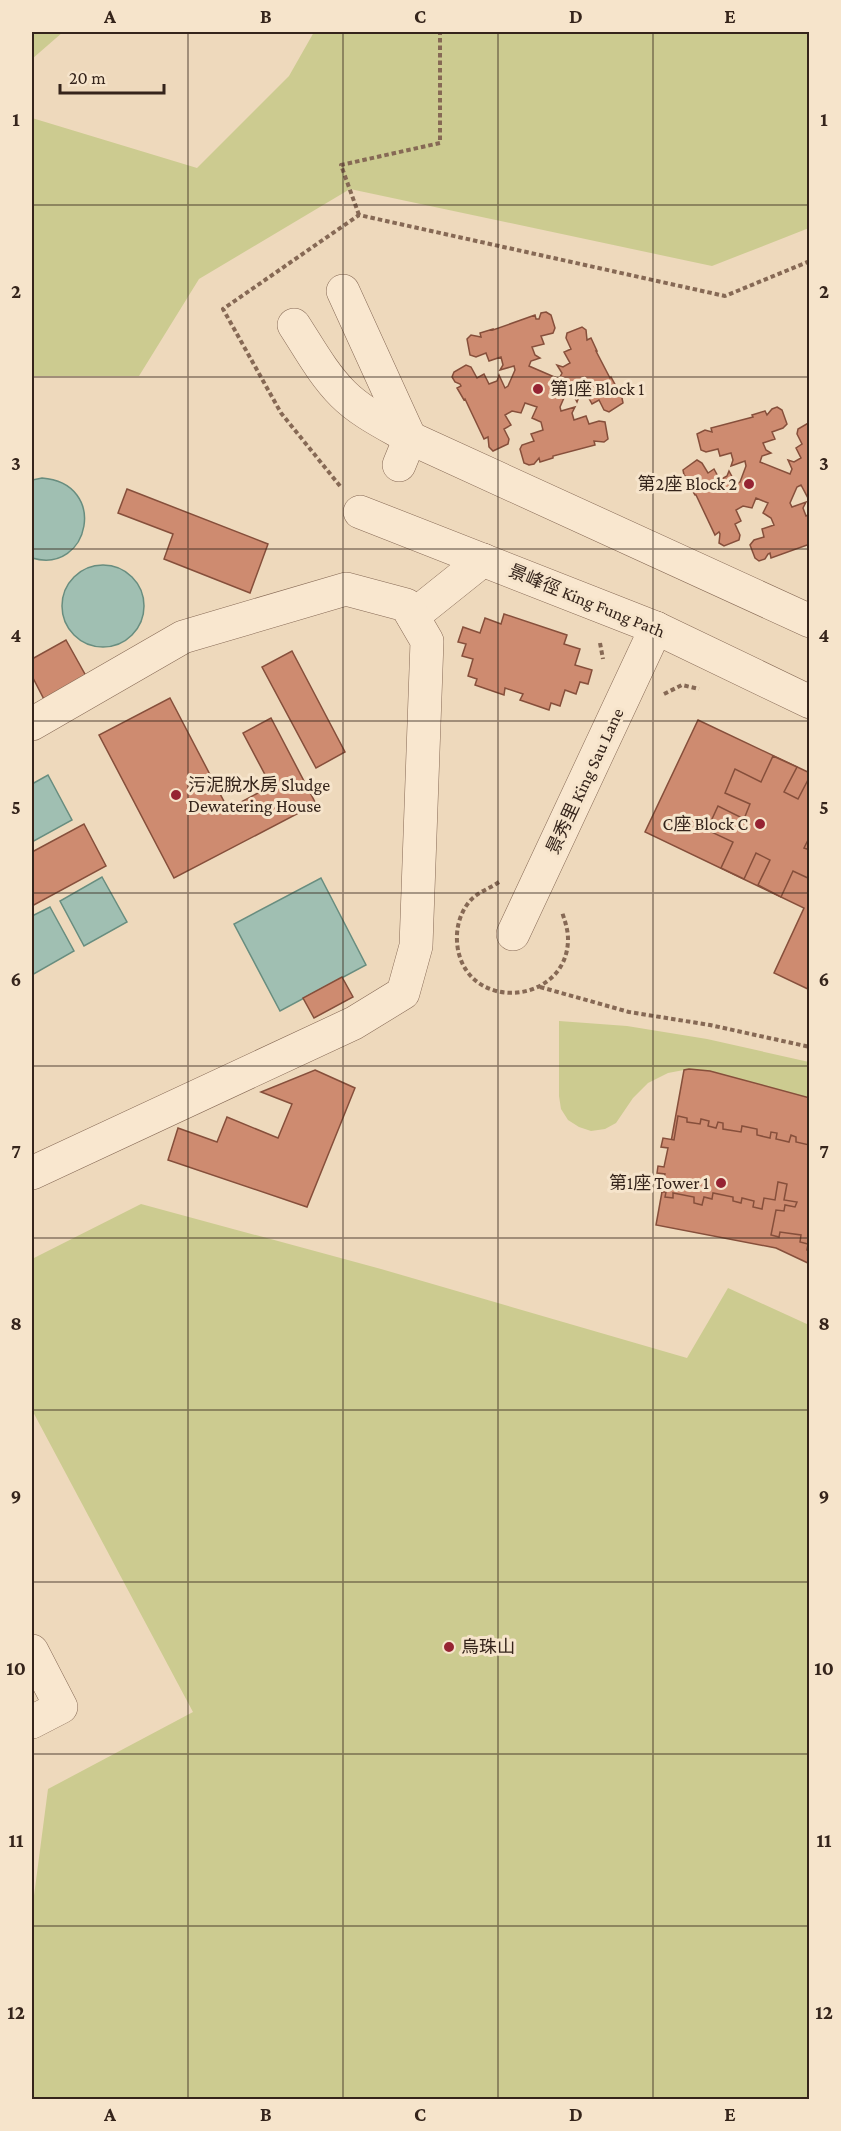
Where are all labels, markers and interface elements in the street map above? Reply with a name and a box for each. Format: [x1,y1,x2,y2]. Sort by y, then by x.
text: A [103,5,117,27]
text: B [260,5,272,27]
text: C [414,5,426,27]
text: D [569,5,583,27]
text: E [724,5,736,27]
scale bar [60,57,164,95]
text: 20 m [69,68,106,88]
text: 1 [12,108,20,130]
text: 1 [820,108,828,130]
text: 2 [11,280,21,302]
text: 2 [819,280,829,302]
place label: 第1座 Block 1 [550,379,644,399]
marker: 第1座 Block 1 [531,382,545,396]
text: 3 [11,452,21,474]
text: 3 [819,452,829,474]
place label: 第2座 Block 2 [638,474,737,494]
marker: 第2座 Block 2 [742,477,756,491]
street label: 景峰徑 King Fung Path [506,560,668,642]
text: 4 [11,624,22,646]
text: 4 [819,624,830,646]
street label: 景秀里 King Sau Lane [542,705,628,857]
place label: 污泥脫水房 Sludge Dewatering House [188,775,330,816]
marker: 污泥脫水房 Sludge Dewatering House [169,788,183,802]
text: 5 [11,796,21,818]
text: 5 [819,796,829,818]
place label: C座 Block C [663,814,748,834]
marker: C座 Block C [753,817,767,831]
text: 6 [11,968,21,990]
text: 6 [819,968,829,990]
text: 7 [11,1140,21,1162]
text: 7 [819,1140,829,1162]
place label: 第1座 Tower 1 [609,1173,709,1193]
marker: 第1座 Tower 1 [714,1176,728,1190]
text: 8 [10,1312,22,1334]
text: 8 [818,1312,830,1334]
text: 9 [11,1485,21,1507]
text: 9 [819,1485,829,1507]
place label: 烏珠山 [461,1637,515,1657]
marker: 烏珠山 [442,1640,456,1654]
text: 10 [6,1657,26,1679]
text: 10 [814,1657,834,1679]
text: 11 [9,1829,24,1851]
text: 11 [817,1829,832,1851]
text: 12 [7,2001,25,2023]
text: 12 [815,2001,833,2023]
text: A [103,2103,117,2125]
text: B [260,2103,272,2125]
text: C [414,2103,426,2125]
text: D [569,2103,583,2125]
text: E [724,2103,736,2125]

